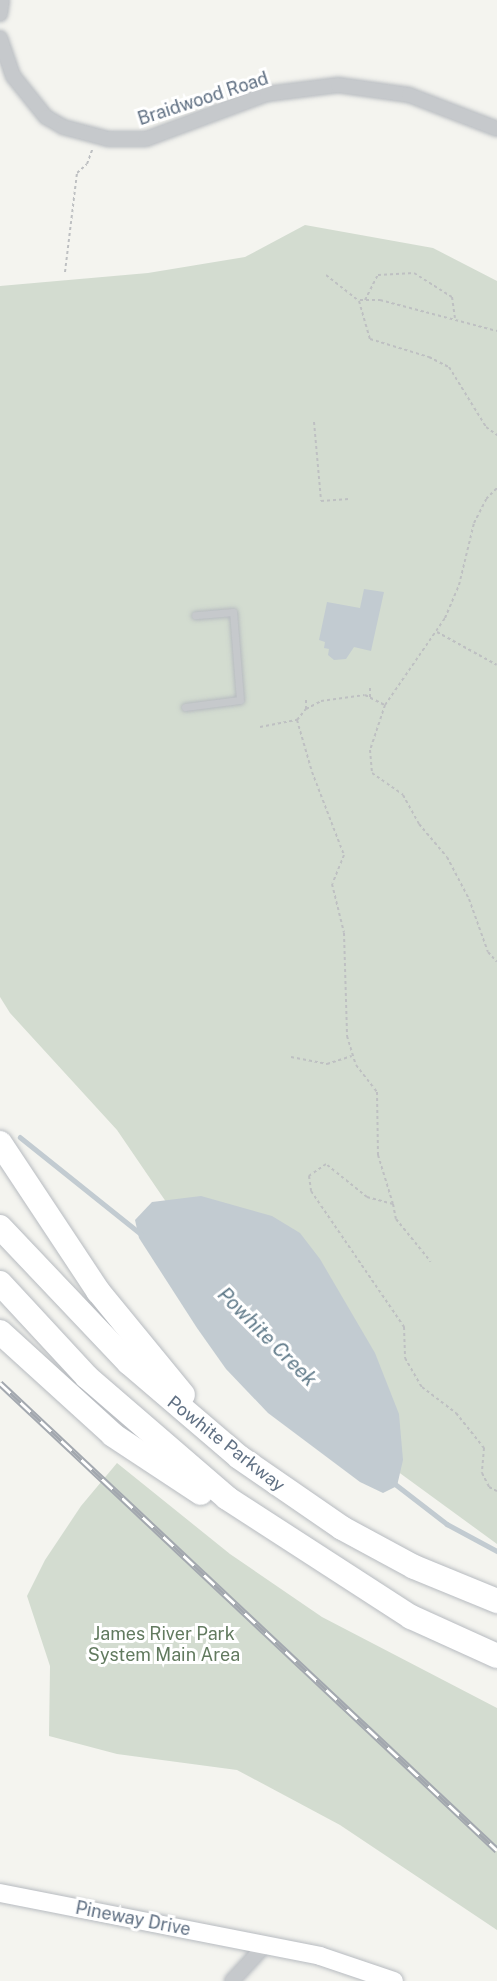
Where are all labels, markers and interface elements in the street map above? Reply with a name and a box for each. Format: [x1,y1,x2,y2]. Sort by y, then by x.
street label: Braidwood Road [135,68,271,130]
water label: Powhite Creek [213,1283,321,1391]
street label: Powhite Parkway [163,1391,289,1497]
park label: James River Park System Main Area [88,1624,240,1666]
street label: Pineway Drive [73,1897,193,1941]

